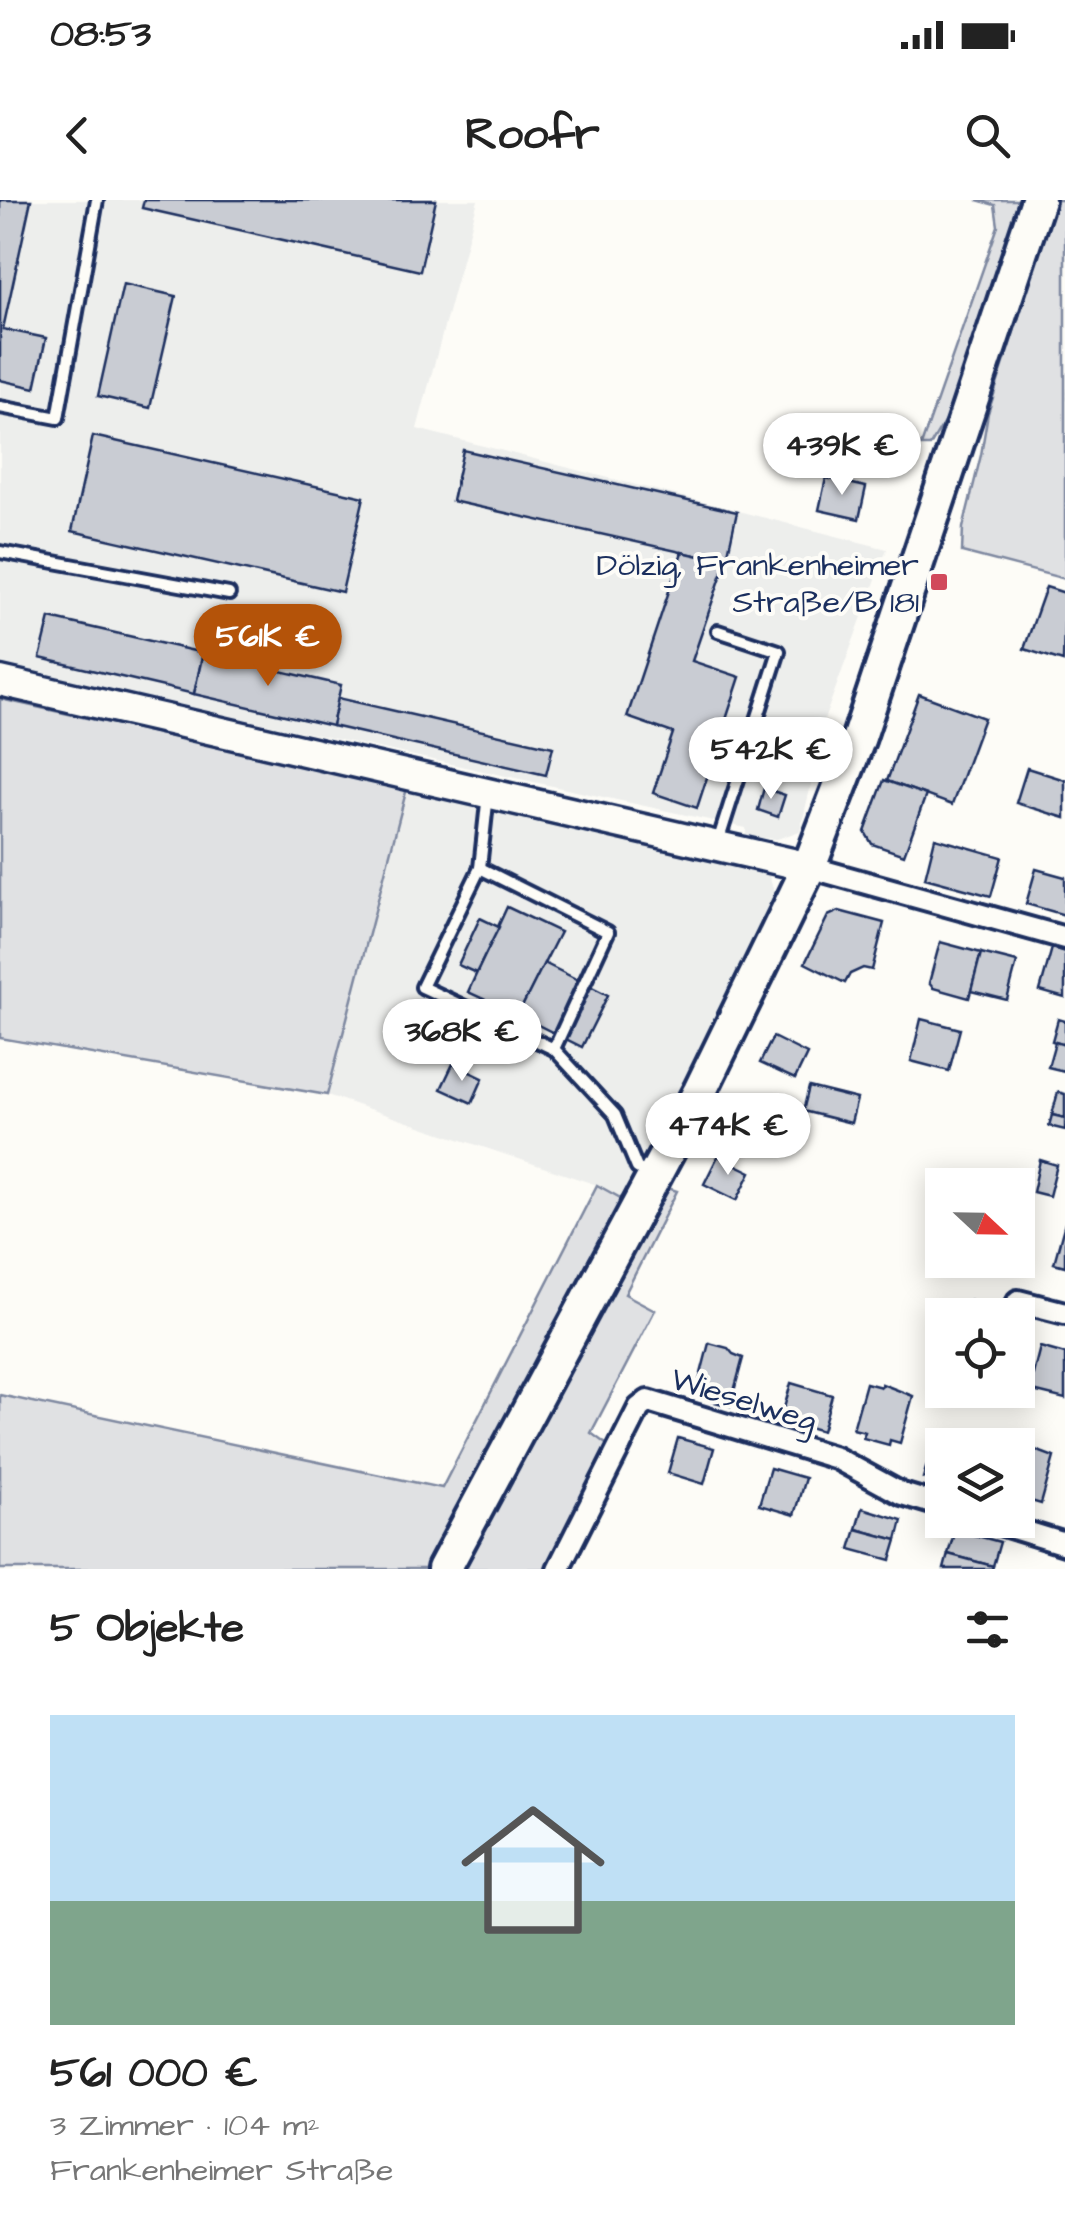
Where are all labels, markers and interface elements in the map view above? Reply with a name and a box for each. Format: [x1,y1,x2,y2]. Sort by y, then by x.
text: 08:53 [50,9,151,61]
text: Roofr [465,104,600,166]
icon: back [50,108,105,163]
icon: search [960,108,1015,163]
pin: 439K € [761,413,923,498]
text: 439K € [785,423,899,468]
place label: Dölzig, Frankenheimer Straße/B 181 [597,543,919,625]
marker: Dölzig, Frankenheimer Straße/B 181 [928,571,950,593]
pin: 561K € [187,604,349,689]
text: 561K € [216,614,320,659]
pin: 542K € [690,717,852,802]
text: 542K € [711,727,831,772]
pin: 368K € [381,999,543,1084]
text: 368K € [405,1009,519,1054]
pin: 474K € [647,1093,809,1178]
text: 474K € [668,1103,788,1148]
north arrow [925,1168,1035,1278]
map controls [925,1168,1035,1538]
button: locate [925,1298,1035,1408]
street label: Wieselweg [665,1357,822,1444]
button: layers [925,1428,1035,1538]
text: 5 Objekte [50,1600,244,1658]
icon: filters [960,1602,1015,1657]
icon: home [443,1780,623,1960]
text: 561 000 € [50,2045,258,2103]
text: 3 Zimmer · 104 m² [50,2103,320,2148]
text: Frankenheimer Straße [50,2148,393,2193]

